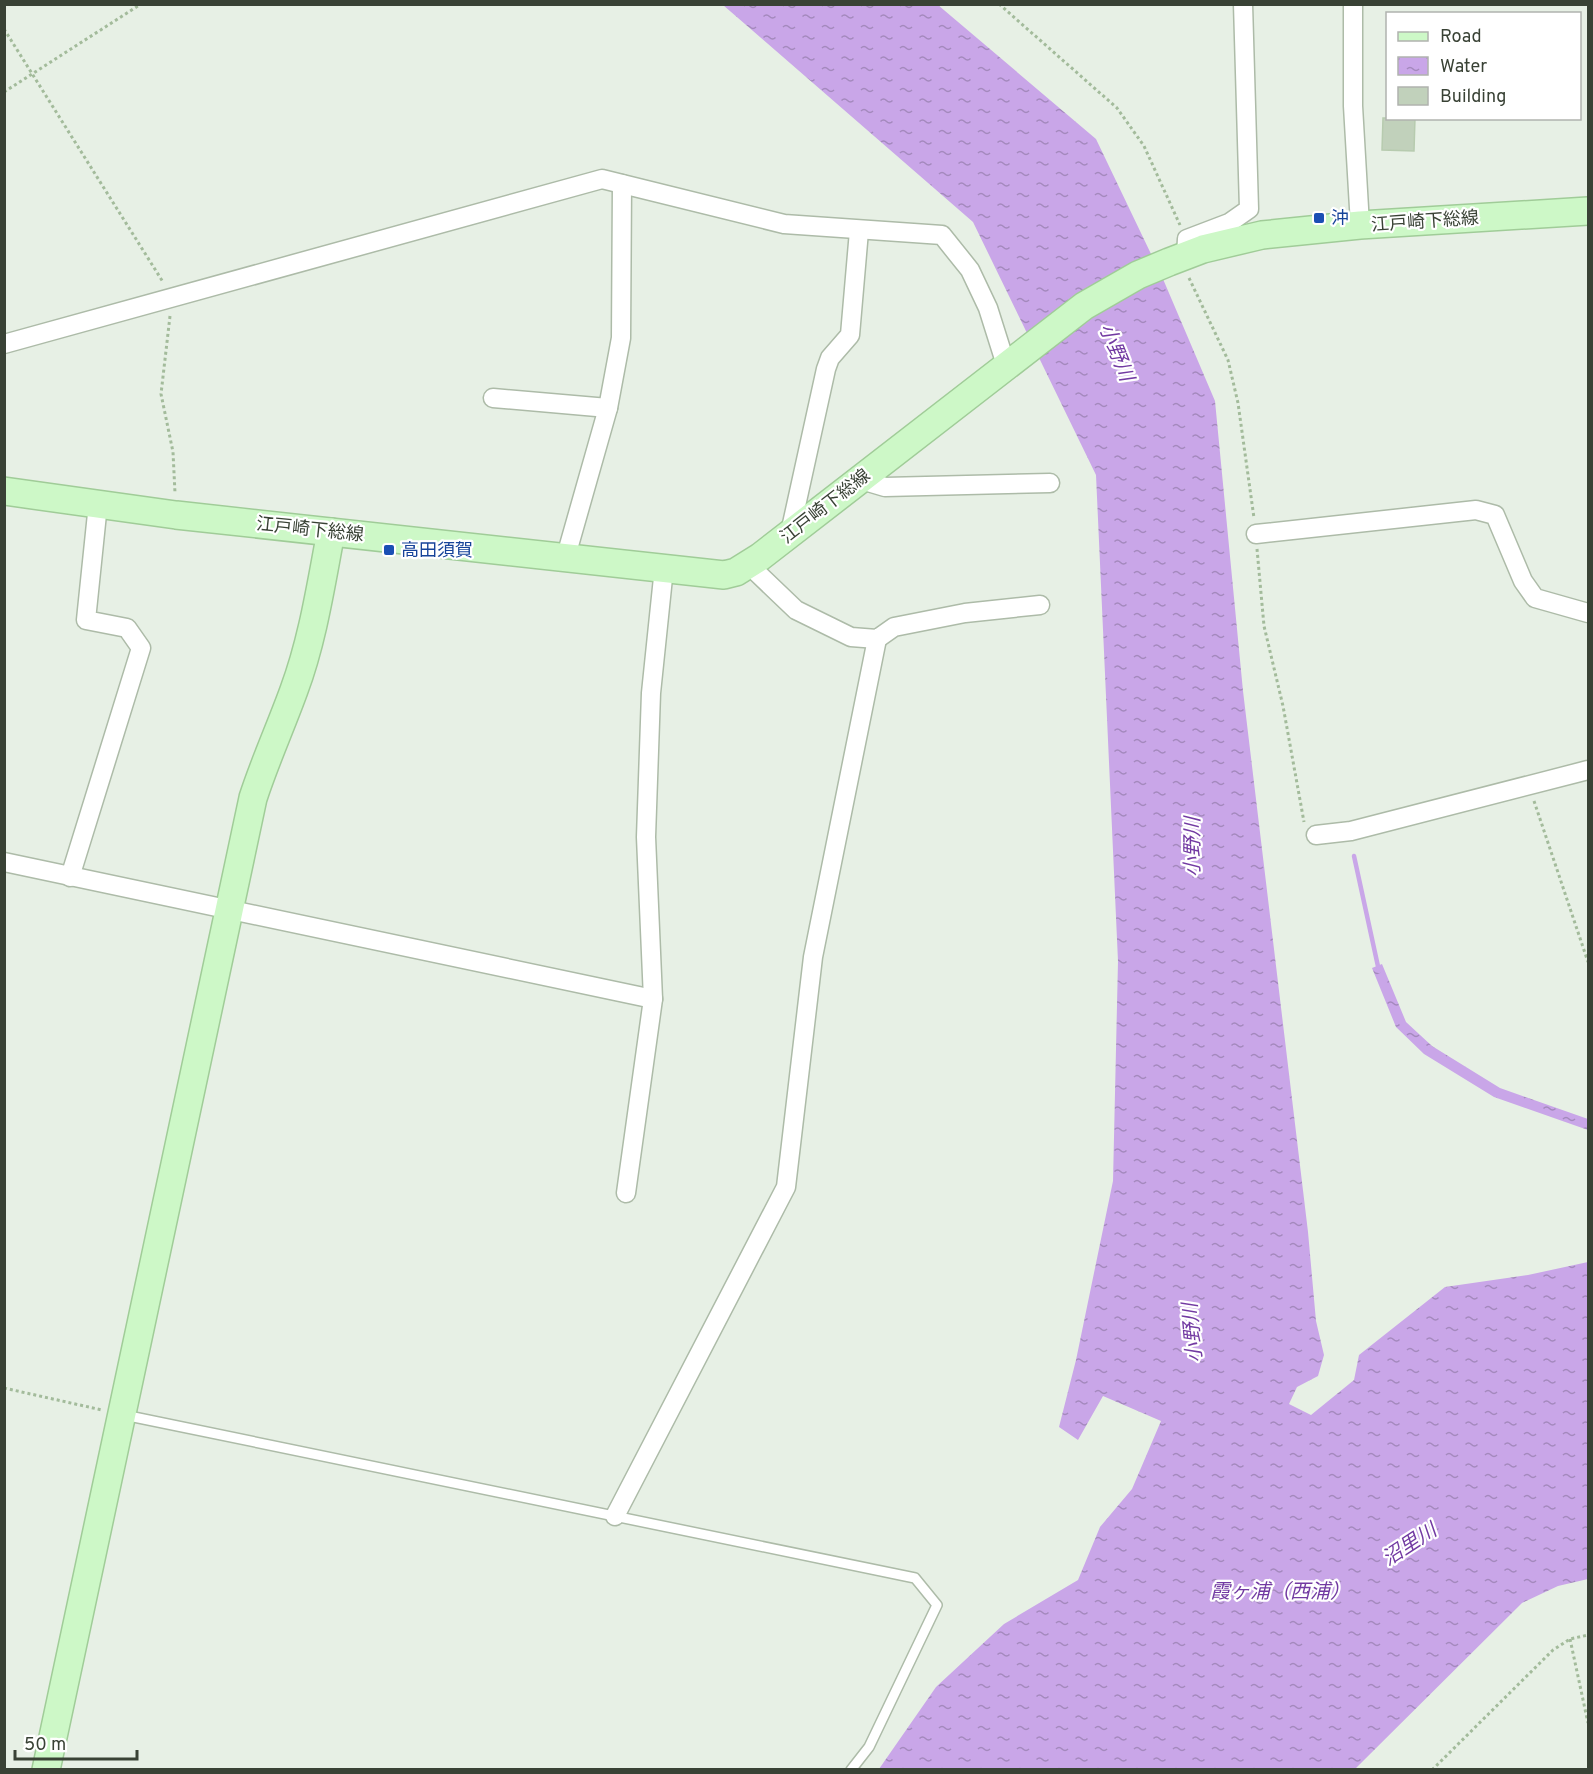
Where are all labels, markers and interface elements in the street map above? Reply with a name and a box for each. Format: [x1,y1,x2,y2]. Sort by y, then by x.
legend [1386,12,1581,120]
text: Road [1440,26,1482,49]
text: Water [1440,56,1487,79]
text: Building [1440,86,1506,109]
street label: 江戸崎下総線 [1370,207,1480,238]
place label: 沖 [1331,208,1349,231]
marker: 沖 [1312,211,1326,225]
water label: 小野川 [1092,320,1139,387]
street label: 江戸崎下総線 [776,465,876,549]
street label: 江戸崎下総線 [255,513,365,548]
place label: 高田須賀 [401,540,473,563]
marker: 高田須賀 [382,543,396,557]
water label: 小野川 [1181,815,1207,877]
water label: 小野川 [1178,1300,1210,1364]
water label: 沼里川 [1378,1517,1444,1573]
water label: 霞ヶ浦（西浦） [1210,1580,1350,1606]
scale bar [15,1723,136,1761]
text: 50 m [24,1734,66,1757]

